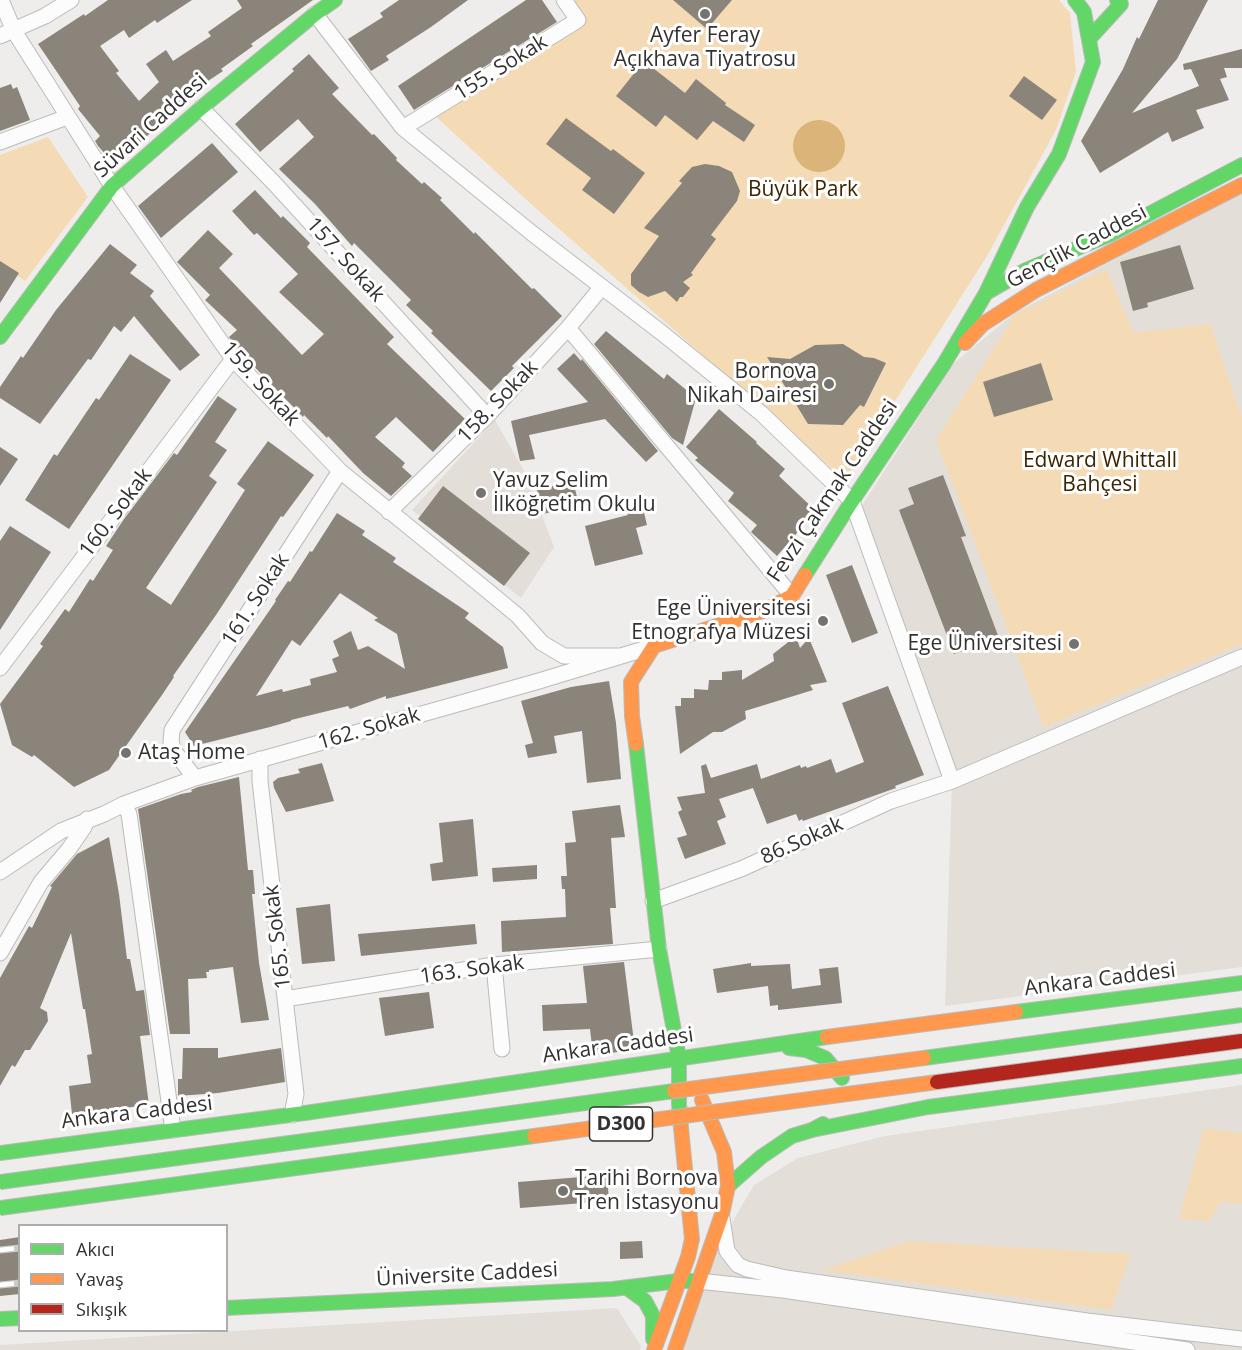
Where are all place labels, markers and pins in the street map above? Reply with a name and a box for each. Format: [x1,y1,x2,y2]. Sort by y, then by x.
marker: Ayfer Feray Açıkhava Tiyatrosu [698,7,712,21]
place label: Ayfer Feray Açıkhava Tiyatrosu [614,23,796,73]
place label: Bornova Nikah Dairesi [687,359,817,409]
marker: Bornova Nikah Dairesi [822,377,836,391]
place label: Yavuz Selim İlköğretim Okulu [493,468,656,518]
marker: Yavuz Selim İlköğretim Okulu [474,486,488,500]
place label: Ege Üniversitesi Etnografya Müzesi [631,596,811,646]
marker: Ege Üniversitesi Etnografya Müzesi [816,614,830,628]
place label: Ege Üniversitesi [907,631,1062,657]
marker: Ege Üniversitesi [1067,637,1081,651]
place label: Ataş Home [138,740,245,766]
marker: Ataş Home [119,746,133,760]
place label: Tarihi Bornova Tren İstasyonu [575,1166,719,1216]
marker: Tarihi Bornova Tren İstasyonu [556,1184,570,1198]

